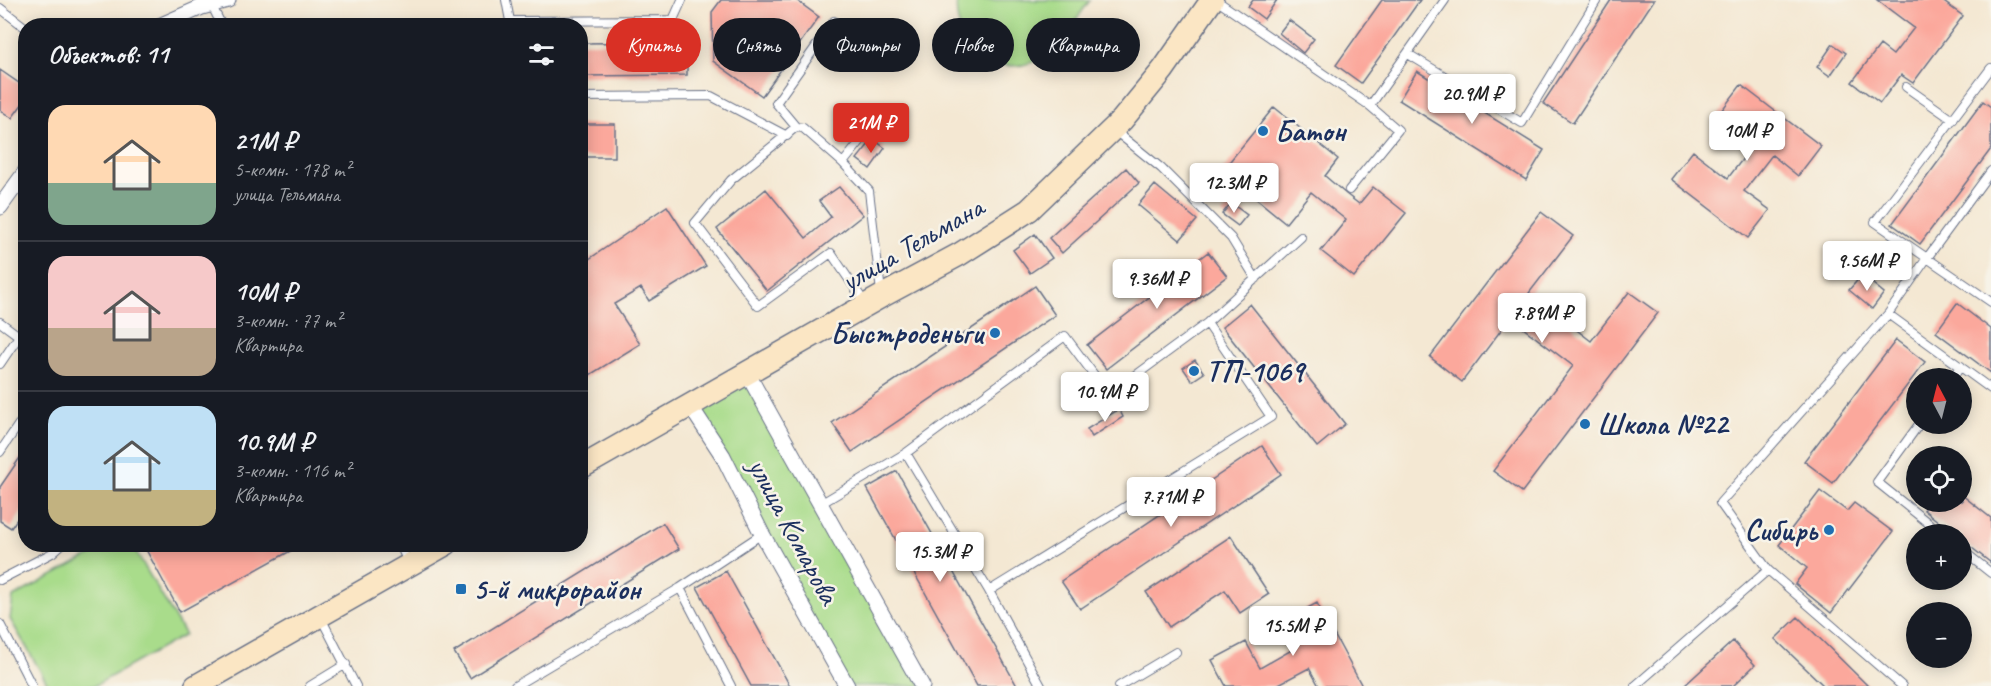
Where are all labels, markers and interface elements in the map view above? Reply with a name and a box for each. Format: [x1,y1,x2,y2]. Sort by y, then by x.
chip: Купить [606,18,701,72]
chip: Снять [713,18,801,72]
chip: Фильтры [813,18,920,72]
chip: Новое [932,18,1014,72]
chip: Квартира [1026,18,1140,72]
text: Объектов: 11 [48,38,168,71]
icon: filters [525,38,558,71]
pin: 20.9M ₽ [1417,74,1527,125]
text: 20.9M ₽ [1442,81,1502,106]
pin: 21M ₽ [829,103,913,154]
text: 21M ₽ [847,110,895,135]
pin: 10M ₽ [1705,111,1789,162]
place label: Батон [1275,112,1347,150]
text: 10M ₽ [1723,118,1771,143]
text: 21M ₽ [234,124,296,157]
marker: Батон [1256,124,1270,138]
icon: home [96,129,168,201]
text: 5-комн. · 178 m² [234,157,351,182]
pin: 12.3M ₽ [1179,163,1289,214]
text: 12.3M ₽ [1204,170,1264,195]
text: улица Тельмана [234,182,340,207]
street label: улица Тельмана [832,187,993,301]
pin: 9.56M ₽ [1812,241,1922,292]
text: 9.56M ₽ [1837,248,1897,273]
pin: 9.36M ₽ [1102,259,1212,310]
text: 9.36M ₽ [1127,266,1187,291]
text: 10M ₽ [234,275,296,308]
icon: home [96,280,168,352]
pin: 7.89M ₽ [1487,293,1597,344]
text: 7.89M ₽ [1512,300,1572,325]
text: 3-комн. · 77 m² [234,308,342,333]
place label: Быстроденьги [830,314,985,352]
marker: Быстроденьги [988,326,1002,340]
text: Квартира [234,333,302,358]
place label: ТП-1069 [1206,352,1308,390]
marker: ТП-1069 [1187,364,1201,378]
north arrow [1906,368,1972,434]
map controls [1906,368,1972,668]
pin: 10.9M ₽ [1050,372,1160,423]
text: 10.9M ₽ [1075,379,1135,404]
place label: Школа №22 [1597,405,1730,443]
marker: Школа №22 [1578,417,1592,431]
text: 10.9M ₽ [234,425,313,458]
icon: home [96,430,168,502]
button: locate [1906,446,1972,512]
street label: улица Комарова [739,450,849,612]
text: 3-комн. · 116 m² [234,458,351,483]
pin: 7.71M ₽ [1116,477,1226,528]
text: Квартира [234,483,302,508]
text: 7.71M ₽ [1141,484,1201,509]
place label: Сибирь [1745,511,1819,549]
marker: Сибирь [1822,523,1836,537]
button: + [1906,524,1972,590]
pin: 15.3M ₽ [885,532,995,583]
text: 15.3M ₽ [910,539,970,564]
place label: 5-й микрорайон [473,570,642,608]
marker: 5-й микрорайон [454,582,468,596]
button: − [1906,602,1972,668]
pin: 15.5M ₽ [1238,606,1348,657]
text: 15.5M ₽ [1263,613,1323,638]

